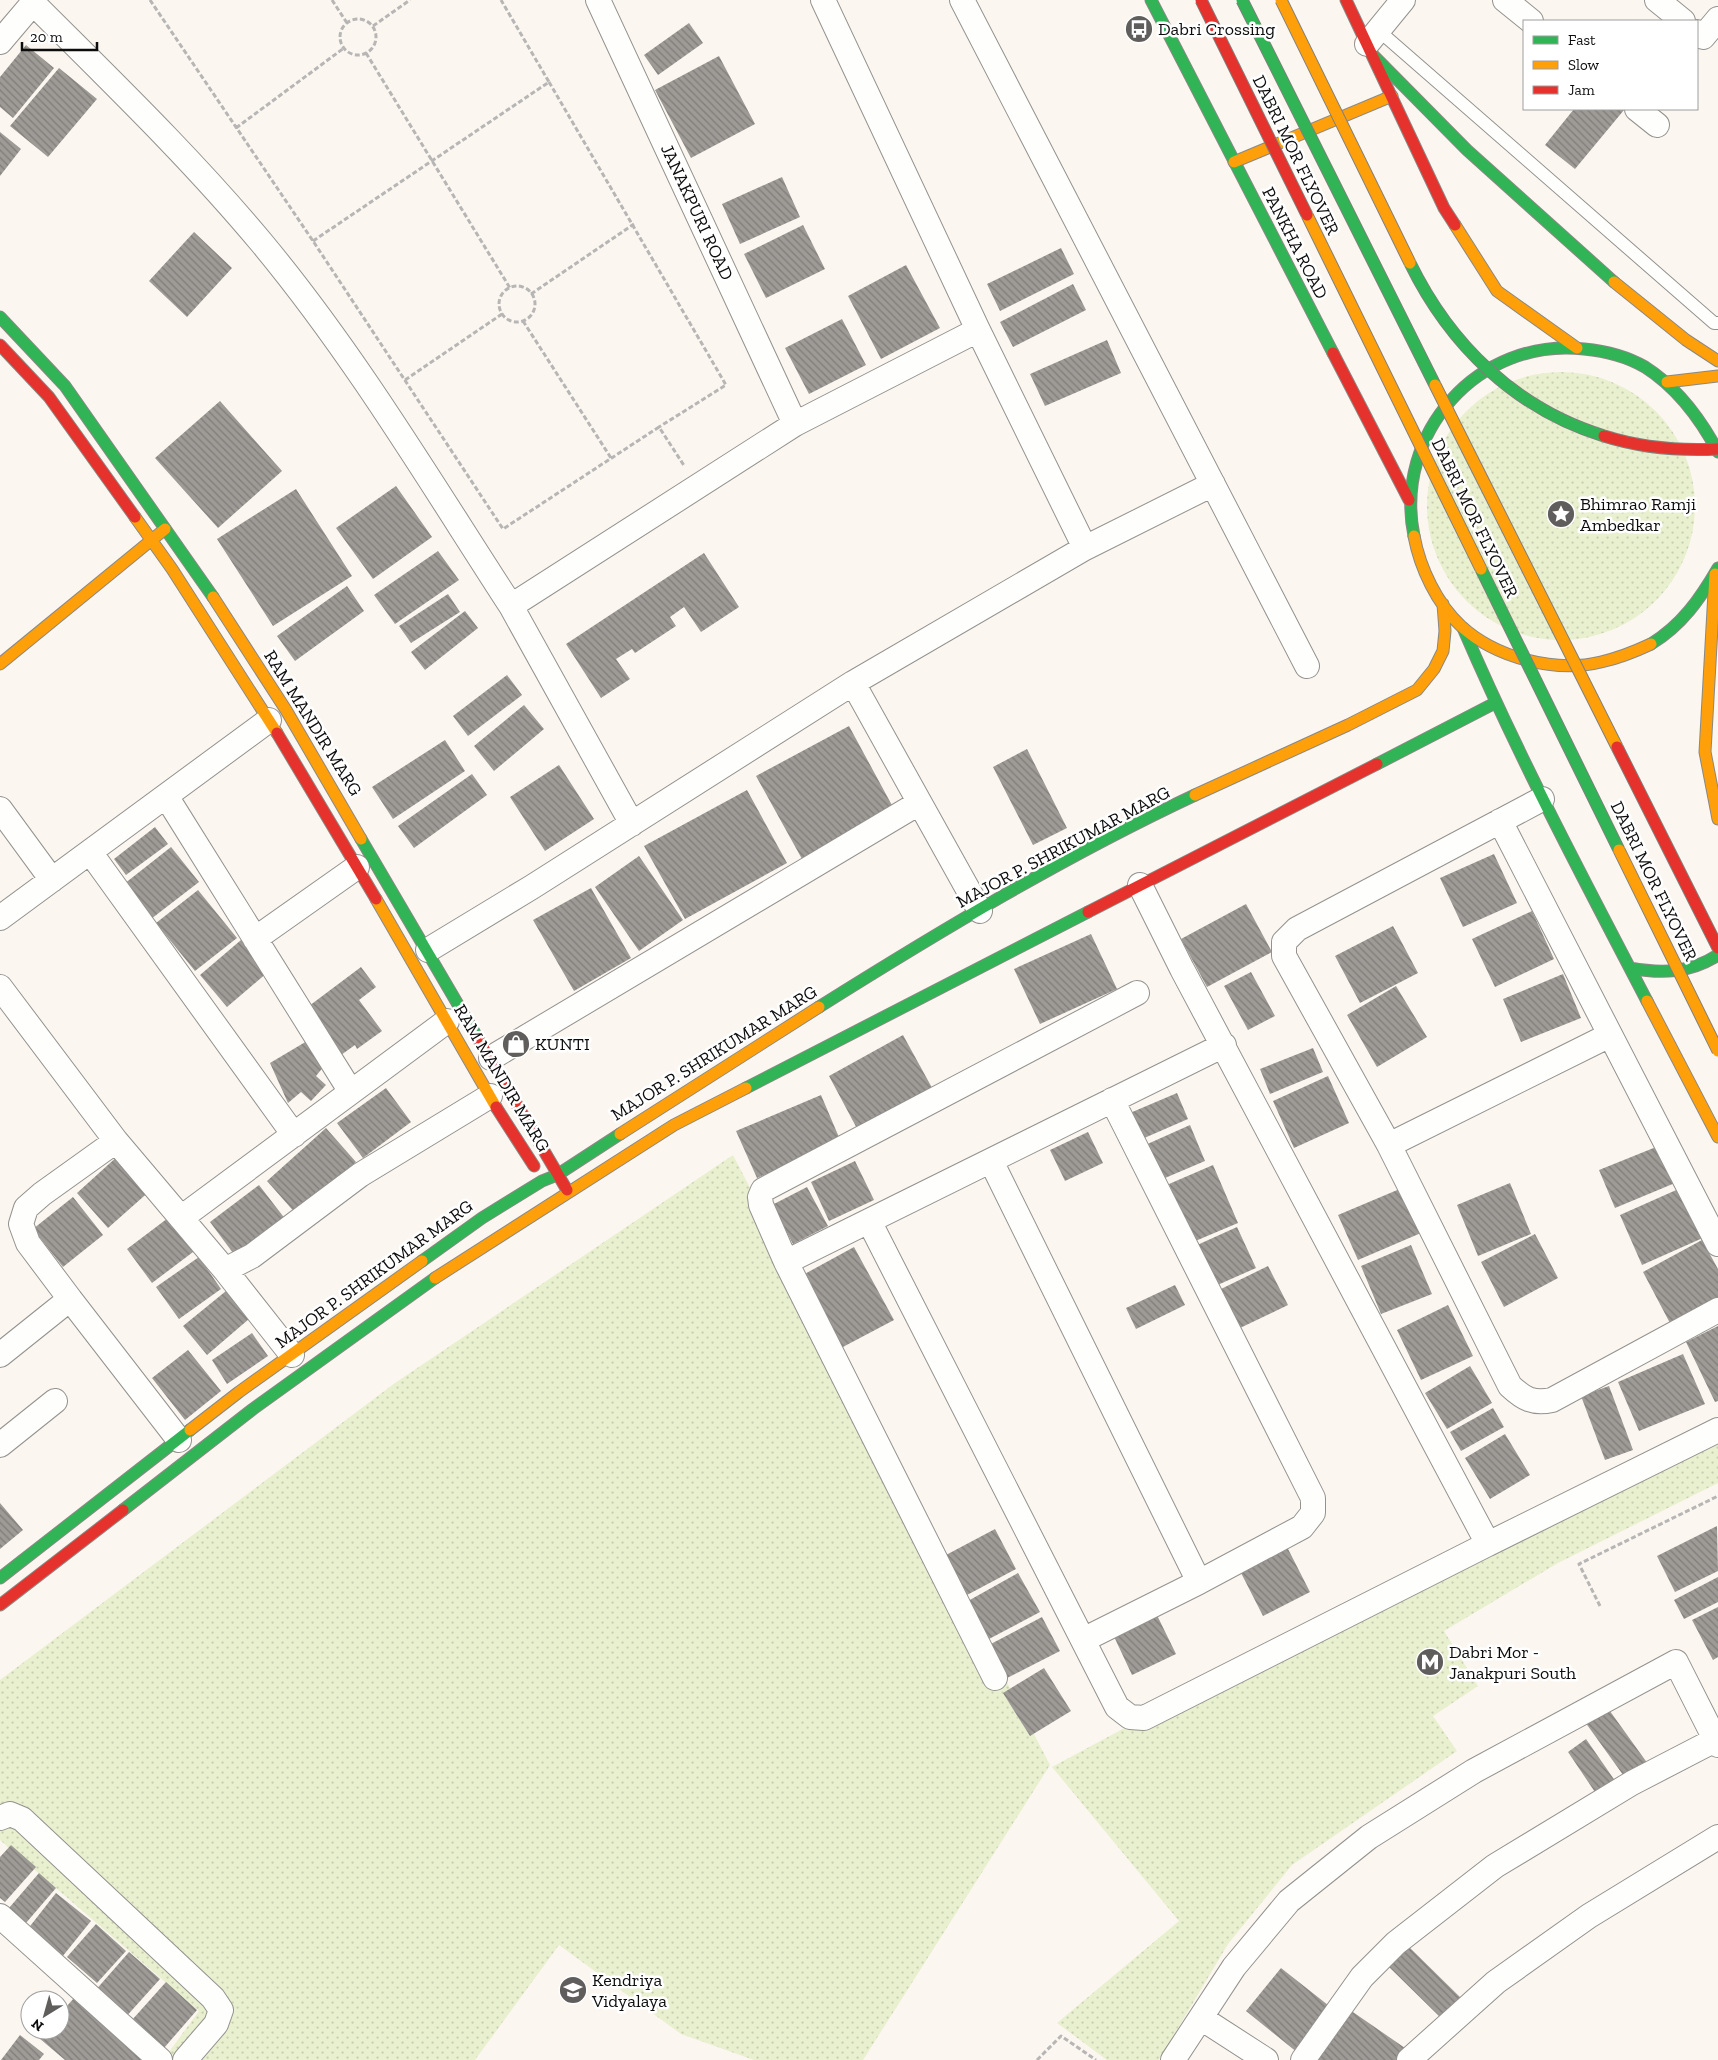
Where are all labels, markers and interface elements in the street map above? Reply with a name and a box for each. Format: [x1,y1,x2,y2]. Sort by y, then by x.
bus stop icon: Dabri Crossing [1124,14,1154,44]
place label: Dabri Crossing [1158,18,1275,40]
scale bar [22,20,98,52]
legend [1523,20,1698,110]
text: 20 m [30,28,63,46]
text: Fast [1568,31,1596,49]
text: Slow [1568,56,1600,74]
street label: DABRI MOR FLYOVER [1248,72,1344,238]
text: Jam [1568,81,1595,99]
street label: JANAKPURI ROAD [656,140,738,284]
street label: PANKHA ROAD [1257,183,1333,303]
street label: DABRI MOR FLYOVER [1427,435,1523,601]
place label: Bhimrao Ramji Ambedkar [1580,493,1696,536]
place icon: Bhimrao Ramji Ambedkar [1546,499,1576,529]
street label: RAM MANDIR MARG [259,646,367,800]
street label: MAJOR P. SHRIKUMAR MARG [952,781,1174,913]
street label: DABRI MOR FLYOVER [1606,798,1702,964]
street label: MAJOR P. SHRIKUMAR MARG [607,980,821,1126]
street label: RAM MANDIR MARG [449,1000,555,1156]
shop icon: KUNTI [501,1029,531,1059]
place label: KUNTI [535,1033,590,1055]
street label: MAJOR P. SHRIKUMAR MARG [271,1195,477,1353]
place label: Dabri Mor - Janakpuri South [1449,1641,1576,1684]
metro station icon: Dabri Mor - Janakpuri South [1415,1647,1445,1677]
place label: Kendriya Vidyalaya [591,1969,667,2012]
school or university icon: Kendriya Vidyalaya [558,1975,588,2005]
north arrow [20,1990,70,2040]
text: N [28,2015,47,2035]

